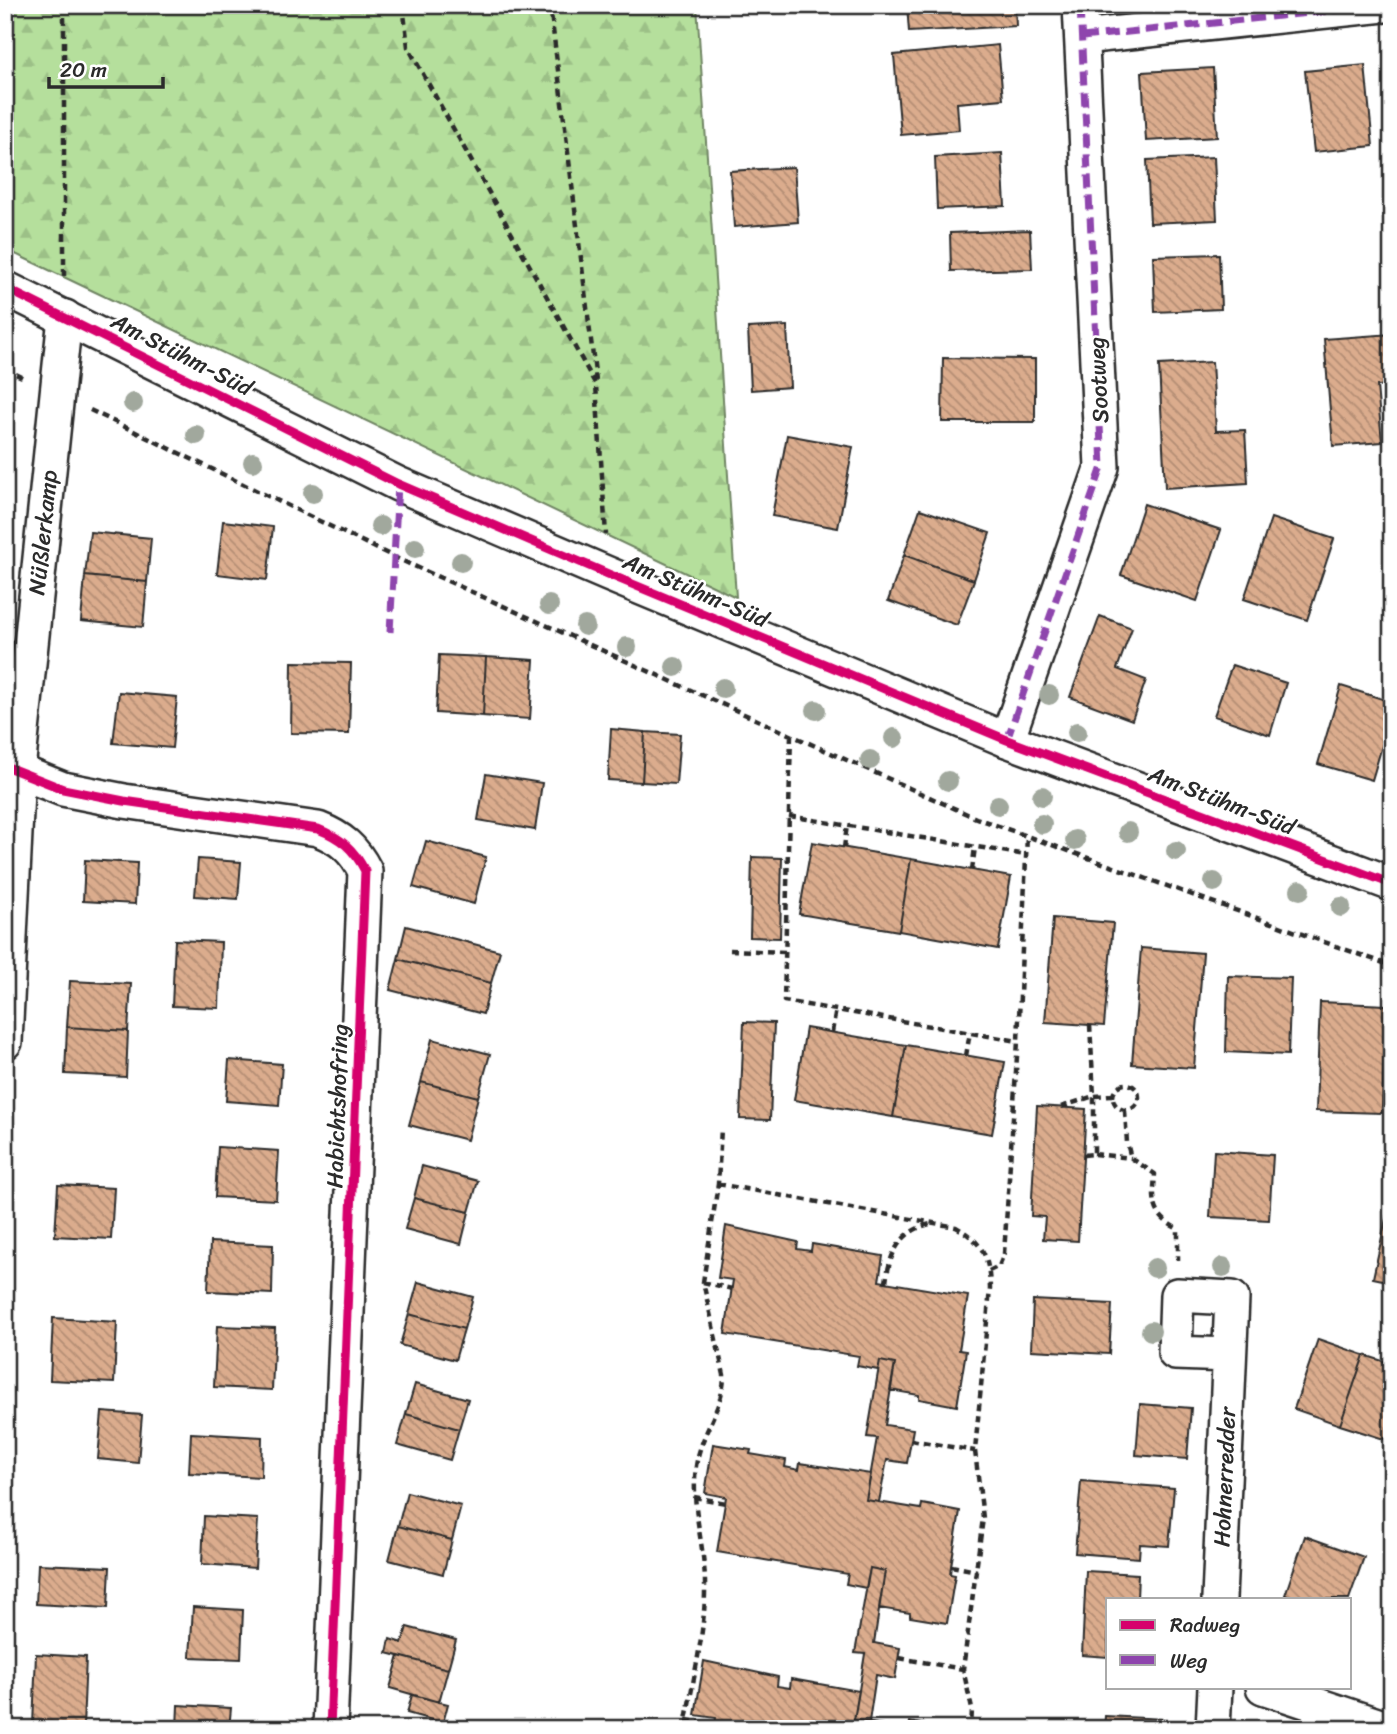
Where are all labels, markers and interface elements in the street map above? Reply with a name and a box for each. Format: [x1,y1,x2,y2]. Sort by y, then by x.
scale bar [49,46,163,90]
text: 20 m [60,51,107,89]
street label: Am Stühm-Süd [103,301,262,409]
street label: Sootweg [1076,336,1121,424]
street label: Nüßlerkamp [16,468,70,597]
street label: Am Stühm-Süd [616,541,777,640]
street label: Am Stühm-Süd [1141,753,1303,848]
street label: Habichtshofring [314,1023,361,1189]
street label: Hohnerredder [1201,1405,1248,1548]
legend [1106,1598,1352,1688]
text: Radweg [1170,1606,1240,1644]
text: Weg [1170,1642,1208,1680]

